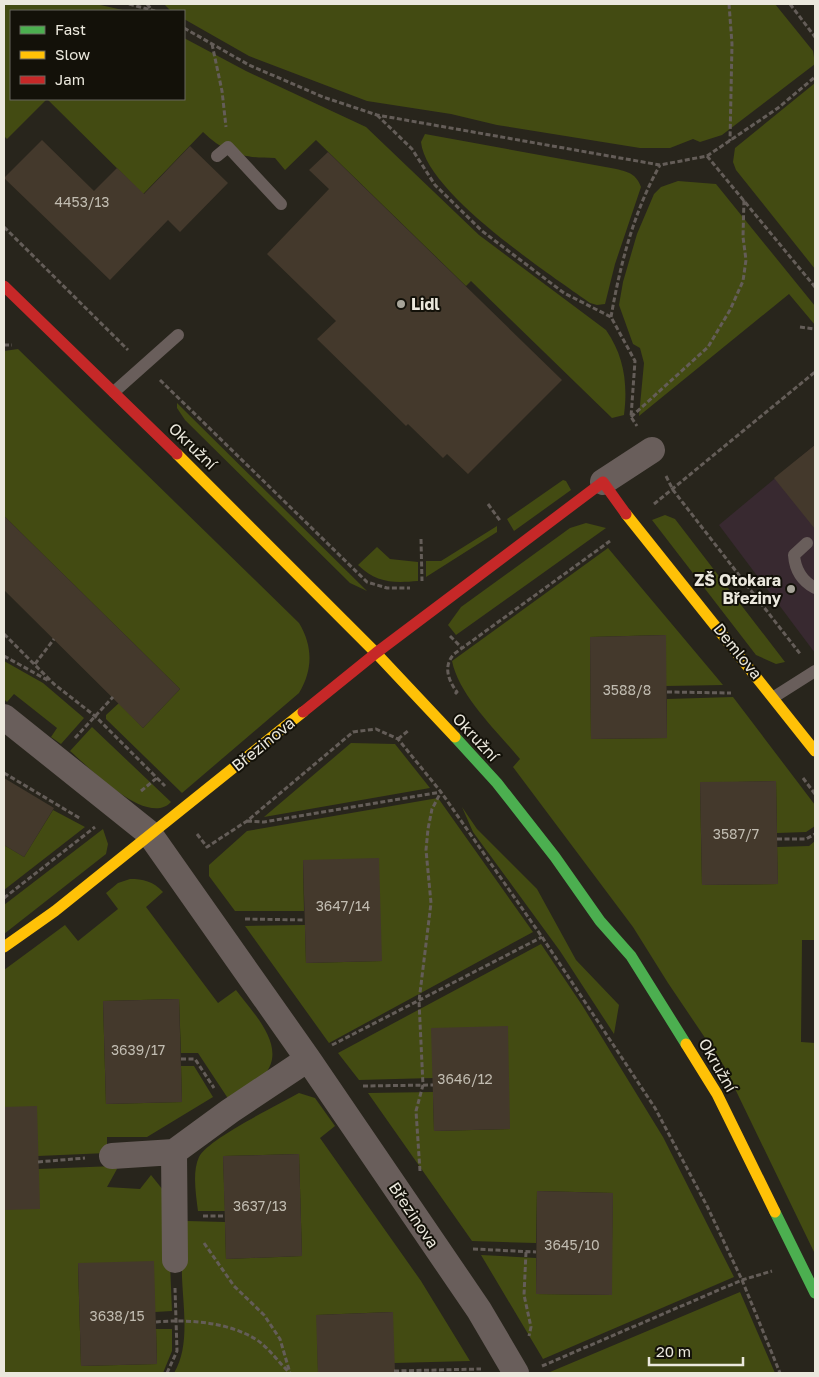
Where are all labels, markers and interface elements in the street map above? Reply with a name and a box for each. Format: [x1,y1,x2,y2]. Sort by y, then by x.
legend [10,10,185,100]
text: Fast [55,20,86,38]
text: Slow [55,45,90,63]
text: Jam [55,70,85,88]
house number: 4453/13 [54,193,110,210]
place label: Lidl [411,294,440,314]
marker: Lidl [395,298,407,310]
street label: Okružní [165,418,222,475]
place label: ZŠ Otokara Březiny [694,570,781,608]
marker: ZŠ Otokara Březiny [785,583,797,595]
street label: Demlova [709,619,767,683]
house number: 3588/8 [603,681,651,698]
street label: Okružní [449,709,505,767]
street label: Březinova [227,713,299,775]
house number: 3587/7 [713,825,759,842]
house number: 3647/14 [316,897,370,914]
street label: Okružní [695,1034,742,1097]
house number: 3639/17 [111,1041,165,1058]
house number: 3646/12 [437,1070,493,1087]
street label: Březinova [385,1178,443,1252]
house number: 3637/13 [233,1197,287,1214]
house number: 3645/10 [544,1236,600,1253]
house number: 3638/15 [89,1307,145,1324]
scale bar [649,1334,743,1366]
text: 20 m [656,1342,691,1360]

